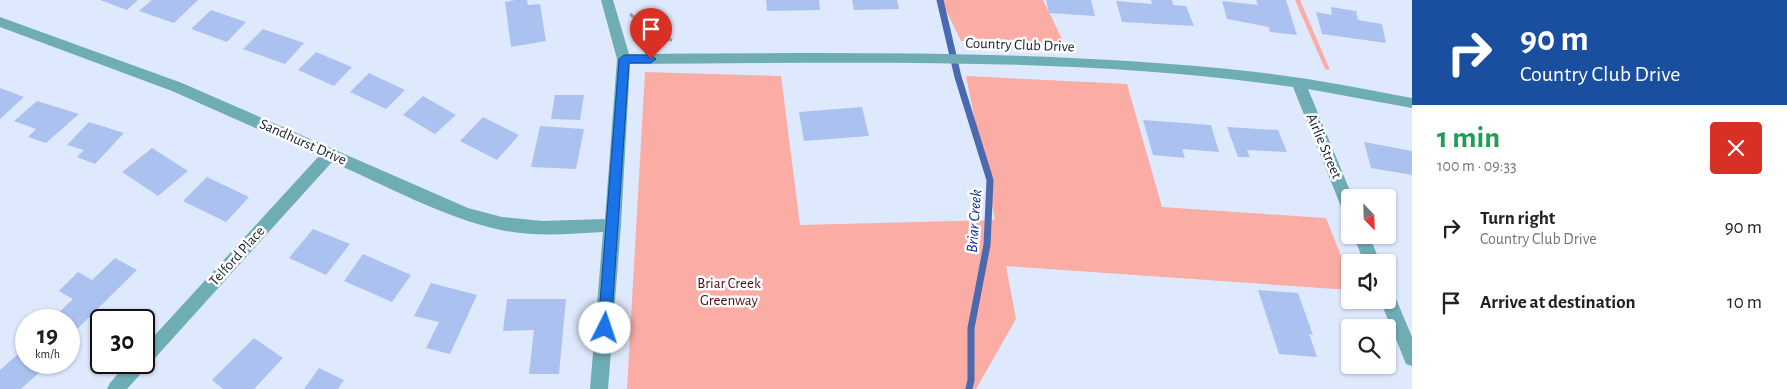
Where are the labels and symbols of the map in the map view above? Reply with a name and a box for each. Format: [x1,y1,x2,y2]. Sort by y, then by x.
pin [630,8,672,59]
street label: Country Club Drive [965,36,1075,54]
street label: Airlie Street [1304,111,1345,181]
street label: Sandhurst Drive [257,116,349,168]
water label: Briar Creek [964,189,984,253]
north arrow [1341,189,1396,244]
street label: Telford Place [206,223,268,289]
park label: Briar Creek Greenway [697,276,761,308]
position arrow [578,301,630,353]
speed limit sign: 30 [90,309,155,374]

